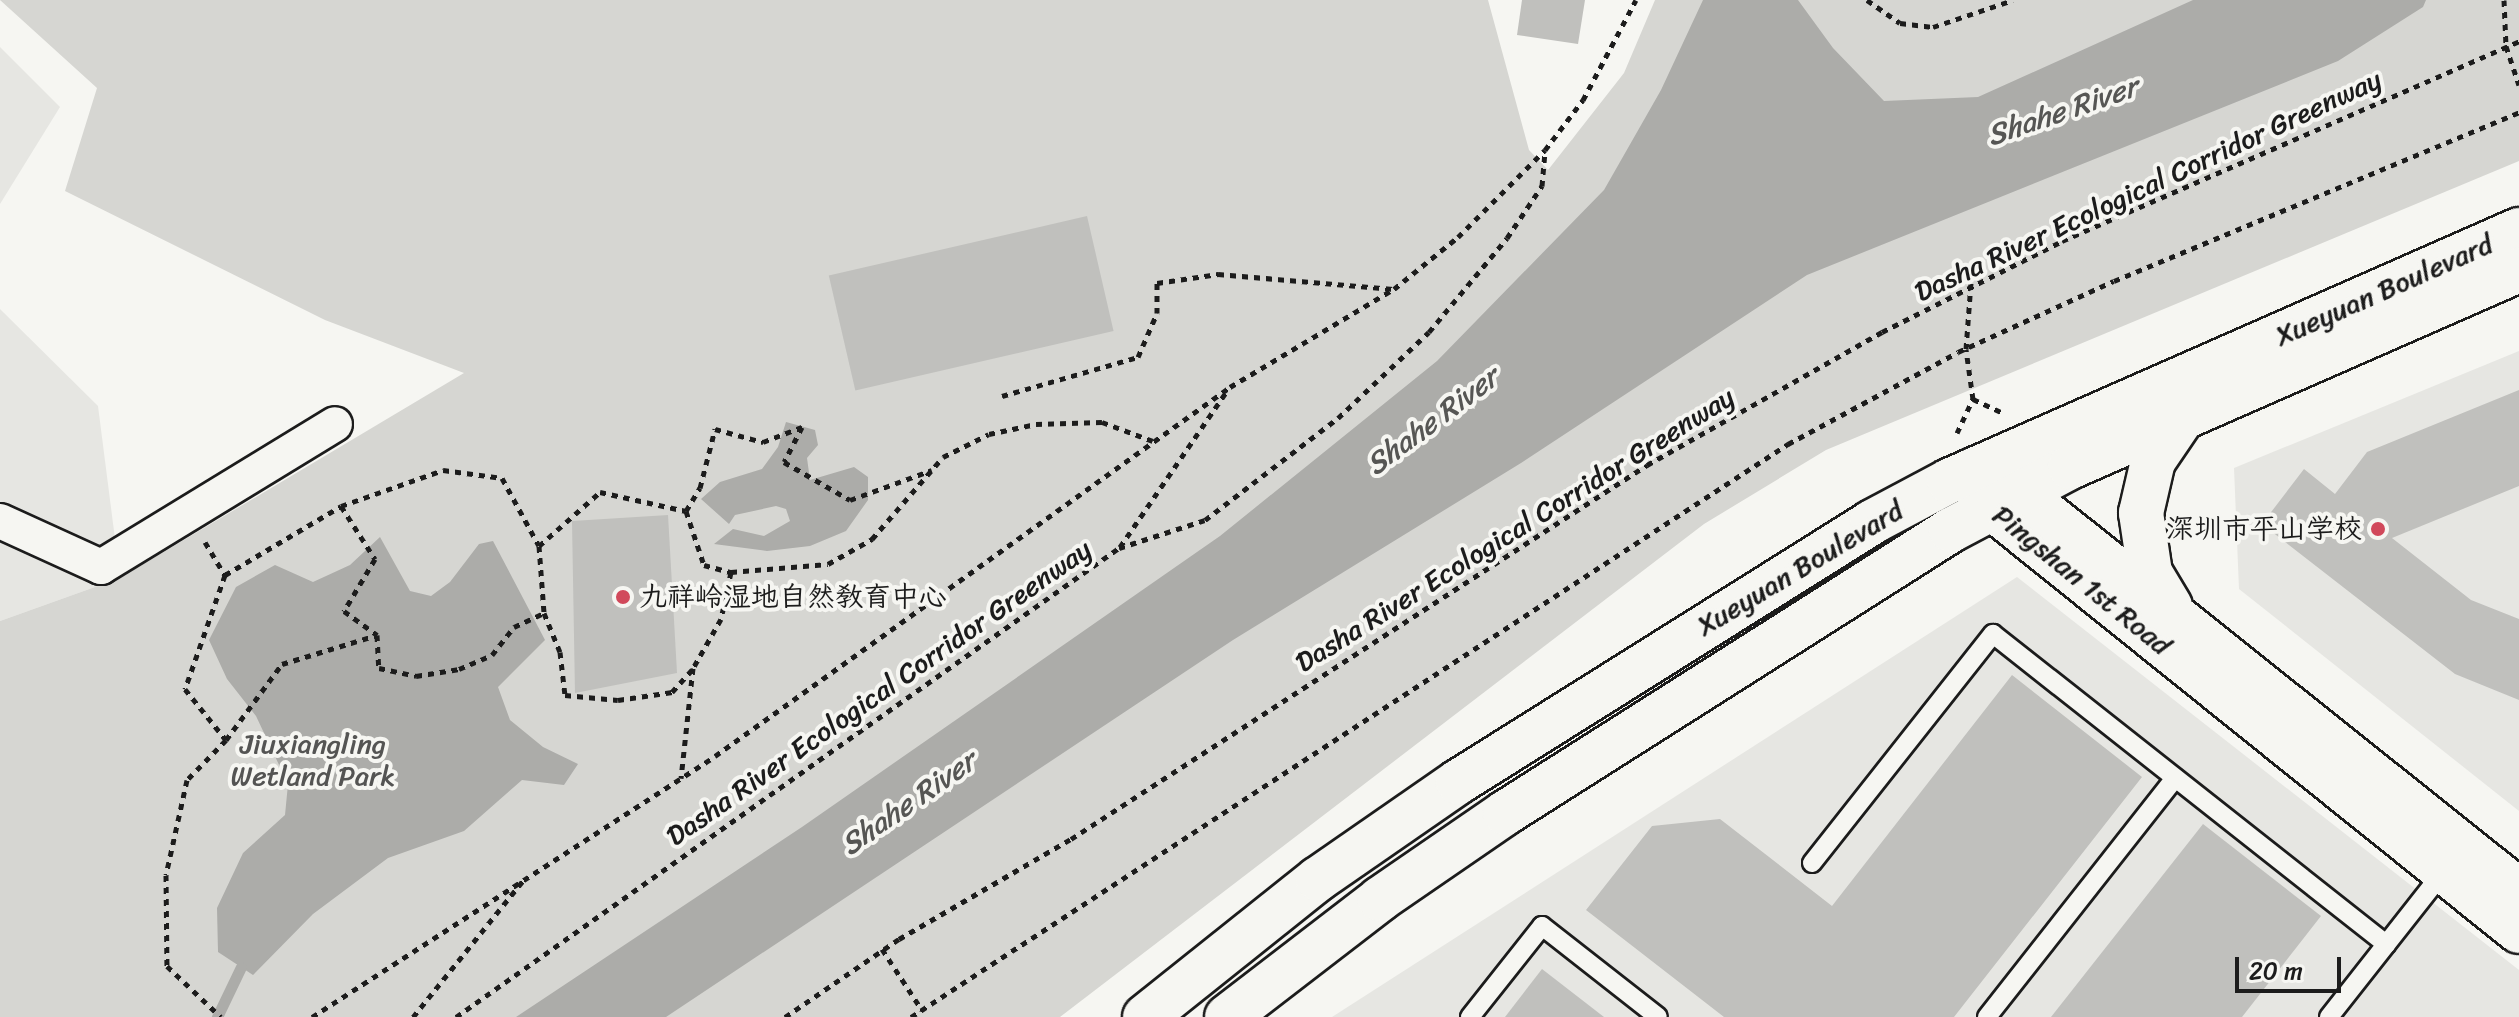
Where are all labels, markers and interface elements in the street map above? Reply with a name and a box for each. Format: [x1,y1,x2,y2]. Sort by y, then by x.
street label: Dasha River Ecological Corridor Greenway [1909,63,2387,309]
water label: Shahe River [1982,68,2142,154]
street label: Xueyuan Boulevard [2271,227,2497,353]
water label: Shahe River [1359,359,1505,483]
street label: Dasha River Ecological Corridor Greenway [1289,380,1741,680]
street label: Xueyuan Boulevard [1691,494,1909,642]
street label: Pingshan 1st Road [1986,497,2178,663]
place label: 深圳市平山学校 [2166,512,2362,546]
marker: 深圳市平山学校 [2369,520,2387,538]
street label: Dasha River Ecological Corridor Greenway [660,532,1098,854]
place label: 九祥岭湿地自然教育中心 [639,580,947,614]
marker: 九祥岭湿地自然教育中心 [614,588,632,606]
park label: Jiuxiangling Wetland Park [231,727,395,793]
water label: Shahe River [833,743,983,863]
scale bar [2239,941,2345,991]
text: 20 m [2249,950,2303,992]

